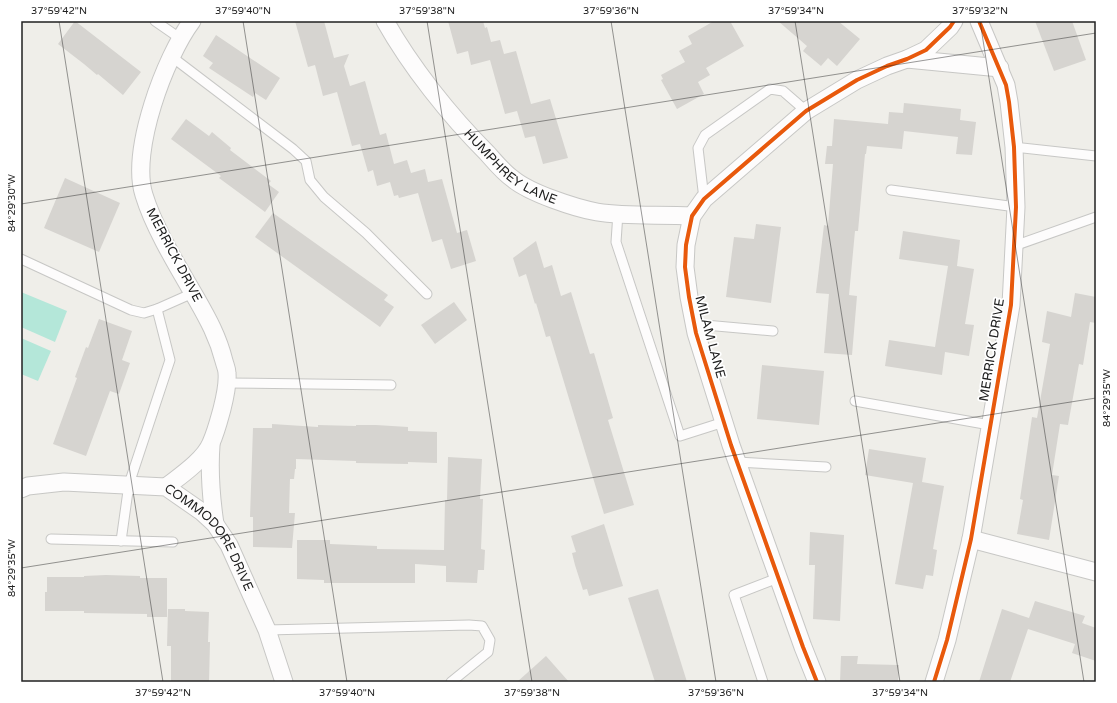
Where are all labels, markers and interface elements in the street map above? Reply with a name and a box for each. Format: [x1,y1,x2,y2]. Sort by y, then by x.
text: 37°59'42"N [31,5,87,17]
text: 37°59'40"N [215,5,271,17]
text: 37°59'38"N [399,5,455,17]
text: 37°59'36"N [583,5,639,17]
text: 37°59'34"N [768,5,824,17]
text: 37°59'32"N [952,5,1008,17]
street label: HUMPHREY LANE [460,126,559,208]
text: 84°29'30"W [6,174,18,232]
street label: MERRICK DRIVE [142,205,206,305]
street label: MILAM LANE [691,294,729,380]
street label: MERRICK DRIVE [976,297,1008,403]
text: 84°29'35"W [1101,369,1113,427]
street label: COMMODORE DRIVE [161,480,256,593]
text: 84°29'35"W [6,539,18,597]
text: 37°59'42"N [135,687,191,699]
text: 37°59'40"N [319,687,375,699]
text: 37°59'38"N [504,687,560,699]
text: 37°59'36"N [688,687,744,699]
text: 37°59'34"N [872,687,928,699]

